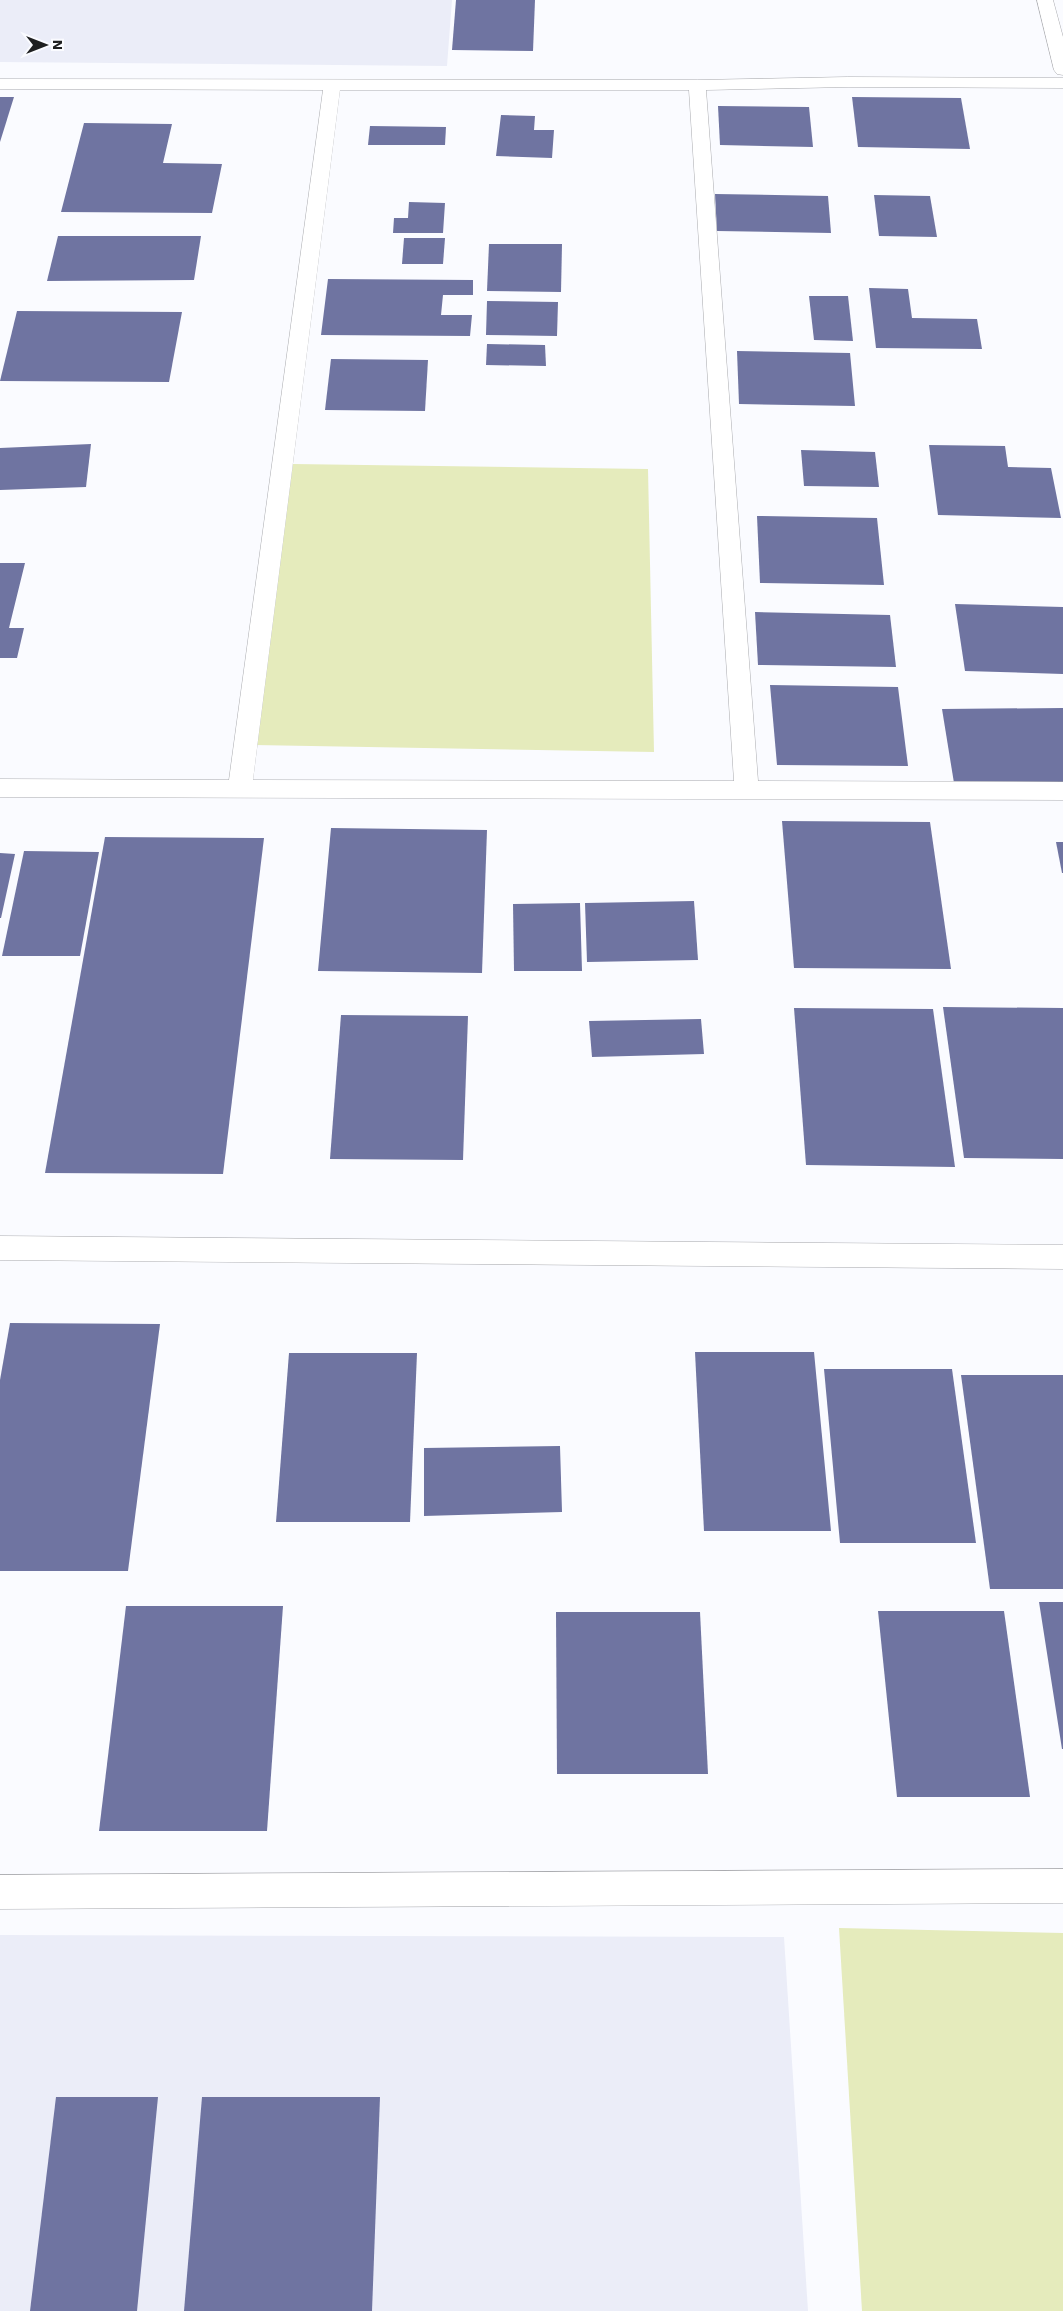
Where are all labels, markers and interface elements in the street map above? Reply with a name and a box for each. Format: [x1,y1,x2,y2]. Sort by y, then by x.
north arrow [20,20,70,70]
text: N [50,40,66,50]

